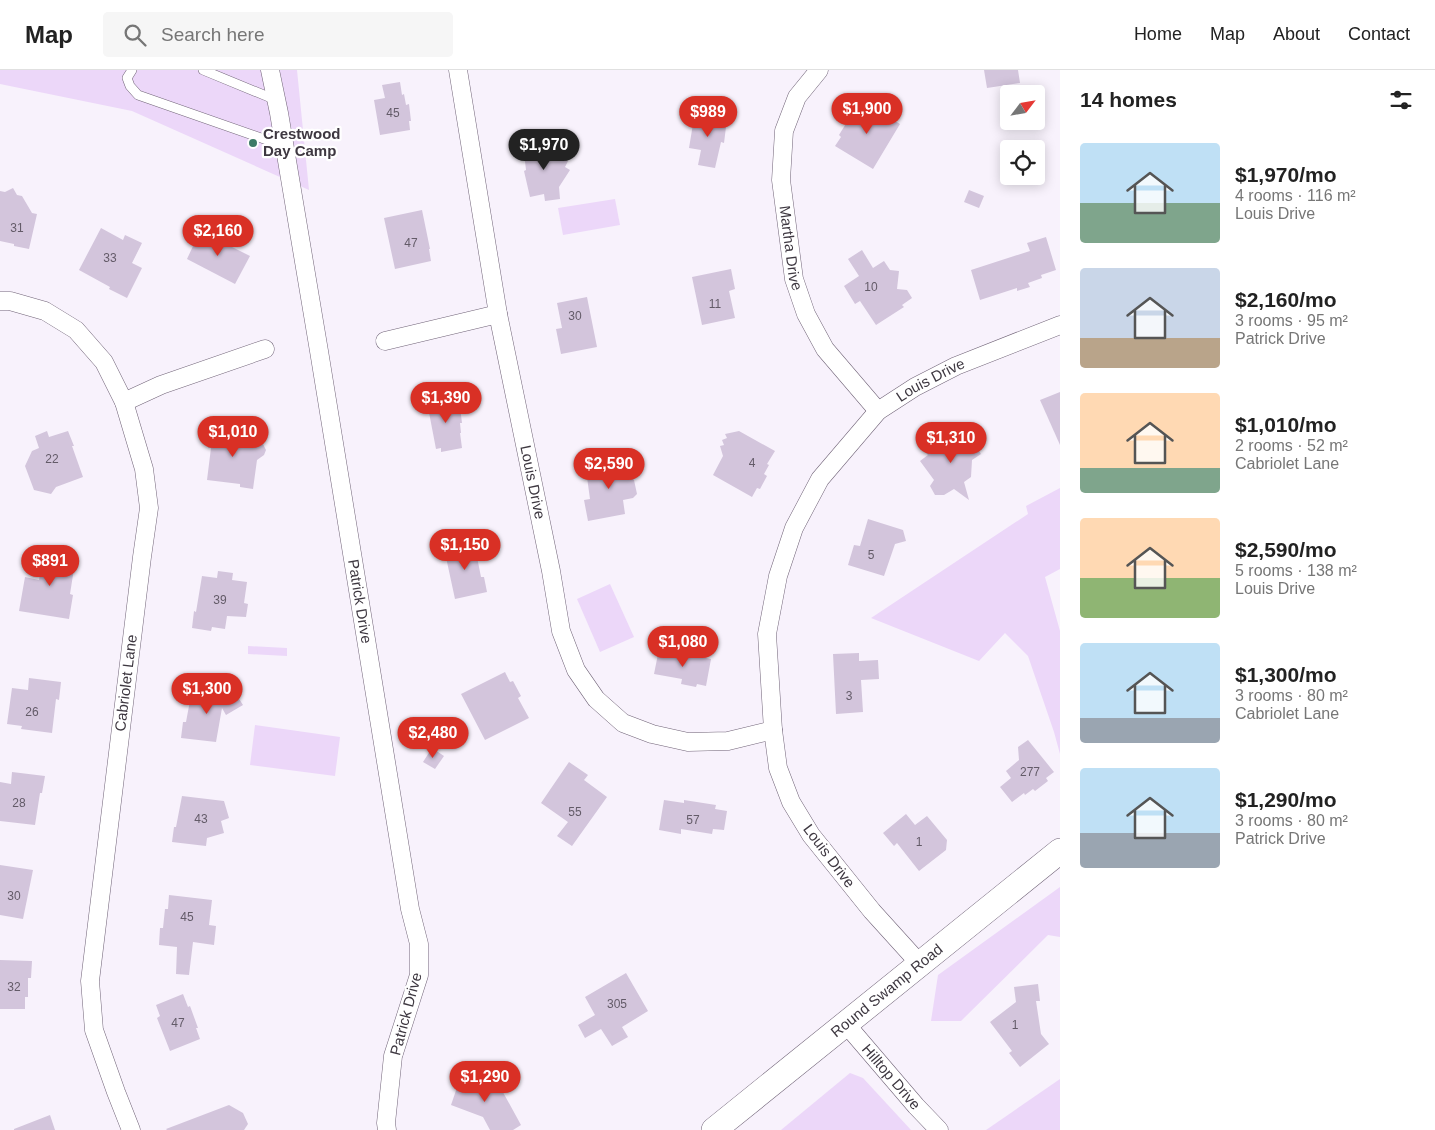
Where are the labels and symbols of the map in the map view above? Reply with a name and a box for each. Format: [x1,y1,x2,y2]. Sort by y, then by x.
north arrow [1000,85,1045,130]
pin: $1,900 [826,92,908,135]
pin: $989 [678,96,738,138]
house number: 45 [386,106,400,120]
place label: Crestwood Day Camp [263,125,341,159]
pin: $1,970 [503,128,585,171]
marker: Crestwood Day Camp [247,137,259,149]
street label: Martha Drive [776,204,806,293]
pin: $2,160 [177,214,259,257]
house number: 31 [10,221,24,235]
house number: 47 [404,236,418,250]
house number: 33 [103,251,117,265]
house number: 10 [864,280,878,294]
house number: 11 [709,297,722,311]
house number: 30 [568,309,582,323]
street label: Louis Drive [893,355,967,405]
pin: $1,390 [405,382,487,424]
pin: $1,010 [192,416,274,458]
pin: $1,310 [910,422,992,464]
street label: Louis Drive [517,444,549,521]
pin: $2,590 [568,448,650,490]
house number: 22 [45,452,59,466]
house number: 4 [749,456,756,470]
pin: $1,150 [424,528,506,571]
pin: $891 [20,544,80,587]
house number: 5 [868,548,875,562]
street label: Patrick Drive [345,558,376,645]
house number: 39 [213,593,227,607]
pin: $1,080 [642,626,724,668]
street label: Cabriolet Lane [111,633,140,732]
pin: $1,300 [166,672,248,715]
house number: 3 [846,689,853,703]
house number: 26 [25,705,39,719]
pin: $2,480 [392,716,474,759]
house number: 277 [1020,765,1040,779]
house number: 28 [12,796,26,810]
house number: 55 [568,805,582,819]
house number: 43 [194,812,208,826]
house number: 57 [686,813,700,827]
street label: Louis Drive [800,821,859,891]
house number: 1 [916,835,923,849]
house number: 30 [7,889,21,903]
house number: 45 [180,910,194,924]
street label: Round Swamp Road [827,940,946,1040]
street label: Patrick Drive [386,971,425,1057]
house number: 32 [7,980,21,994]
house number: 305 [607,997,627,1011]
house number: 47 [171,1016,185,1030]
house number: 1 [1012,1018,1019,1032]
street label: Hilltop Drive [859,1040,924,1113]
pin: $1,290 [444,1060,526,1103]

